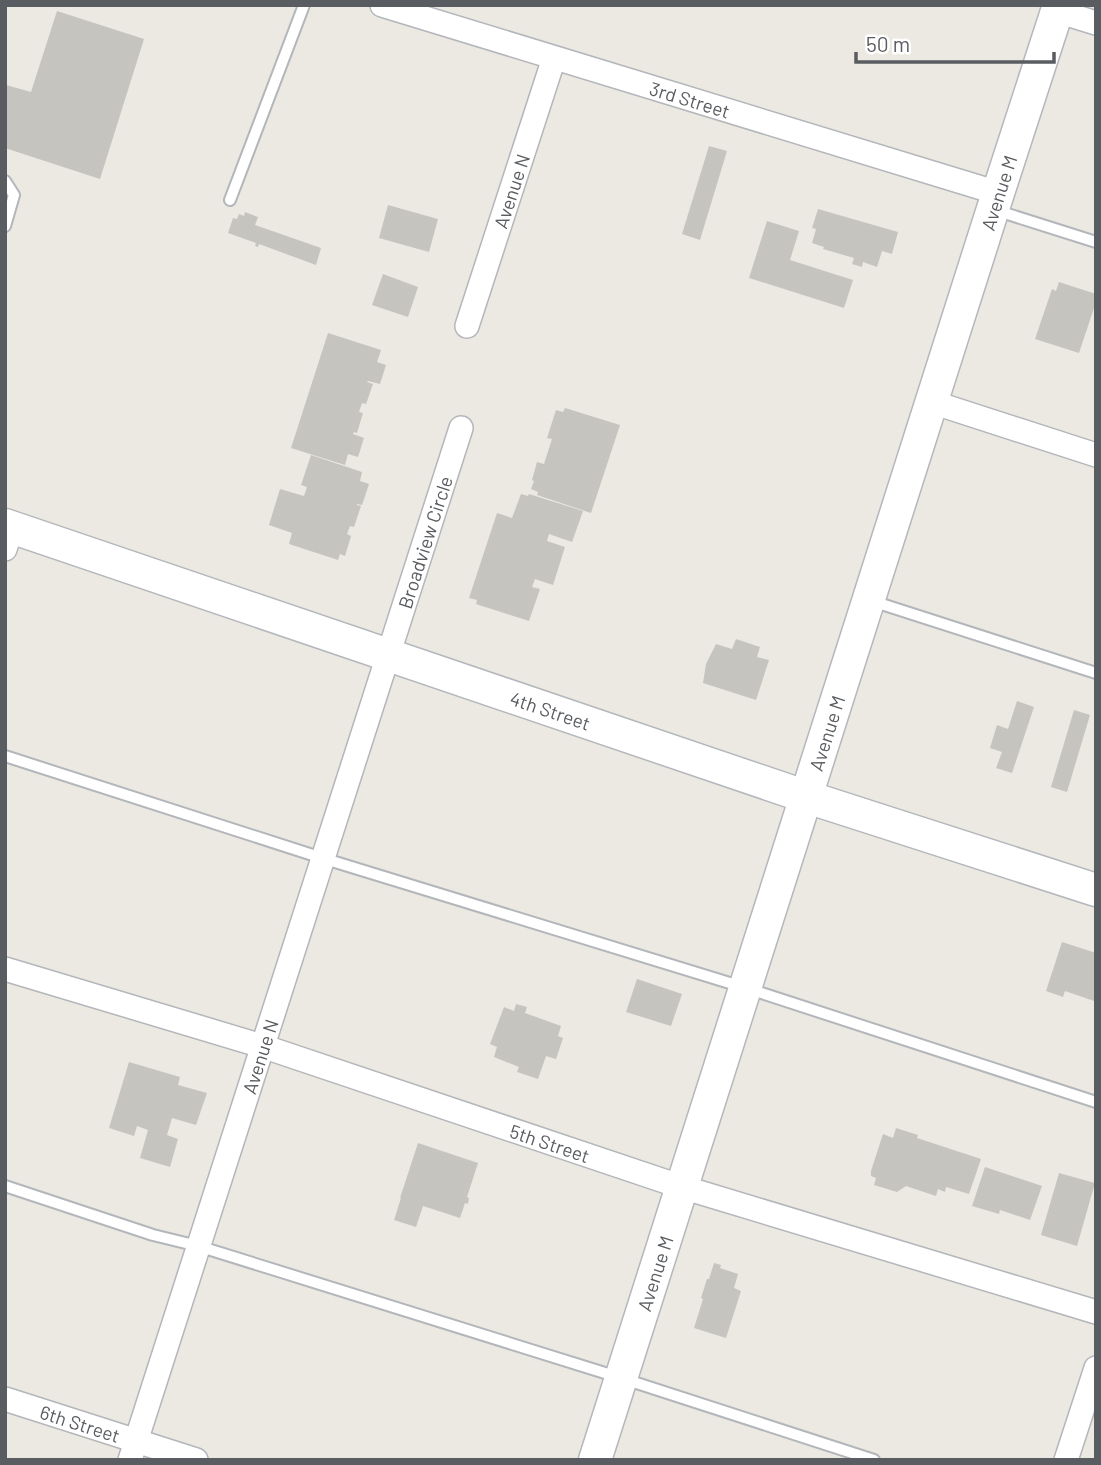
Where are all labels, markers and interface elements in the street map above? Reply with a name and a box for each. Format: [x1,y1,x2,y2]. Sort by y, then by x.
scale bar [856,21,1054,65]
text: 50 m [866,31,910,56]
street label: 3rd Street [647,76,733,122]
street label: Avenue N [488,151,534,231]
street label: Avenue M [975,152,1021,233]
street label: Broadview Circle [392,473,456,611]
street label: 4th Street [507,686,594,734]
street label: Avenue M [804,692,849,773]
street label: Avenue N [237,1016,282,1096]
street label: 5th Street [507,1119,593,1167]
street label: Avenue M [632,1233,677,1314]
street label: 6th Street [37,1399,123,1447]

